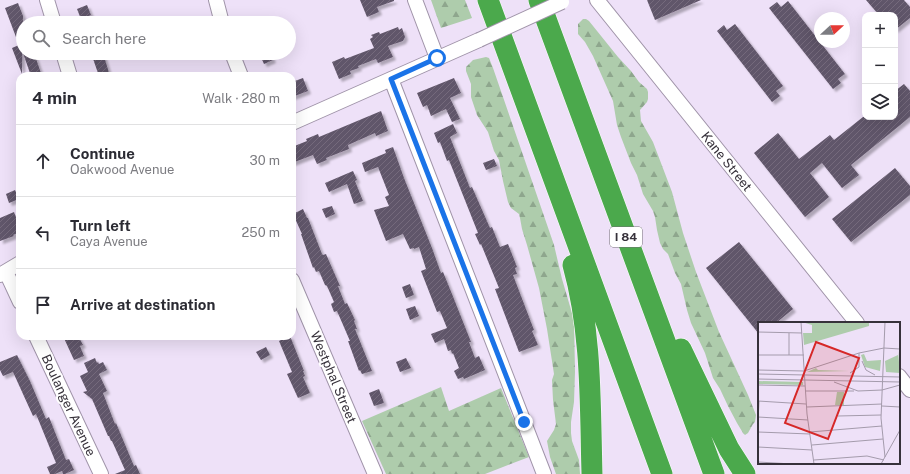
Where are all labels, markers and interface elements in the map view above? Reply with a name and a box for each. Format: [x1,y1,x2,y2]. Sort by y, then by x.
north arrow [814,12,850,48]
map controls [862,12,898,120]
button: + [862,12,898,48]
search box [16,16,296,60]
icon: search [30,27,52,49]
text: Search here [62,30,146,47]
button: − [862,48,898,84]
route start [428,49,446,67]
button: layers [862,84,898,120]
text: 4 min [32,88,77,108]
text: Walk · 280 m [202,91,280,106]
street label: Kane Street [698,129,755,194]
text: Continue [70,145,135,162]
icon: ahead [32,150,54,172]
text: 30 m [250,153,280,168]
text: Oakwood Avenue [70,162,174,177]
text: Turn left [70,217,131,234]
icon: left [32,222,54,244]
text: 250 m [242,225,280,240]
road number: I 84 [610,227,642,247]
text: Caya Avenue [70,234,148,249]
icon: arrive [32,294,54,316]
text: Arrive at destination [70,296,215,313]
inset map [758,322,900,464]
street label: Westphal Street [307,329,360,425]
street label: Boulanger Avenue [38,352,99,458]
route end [515,413,533,431]

